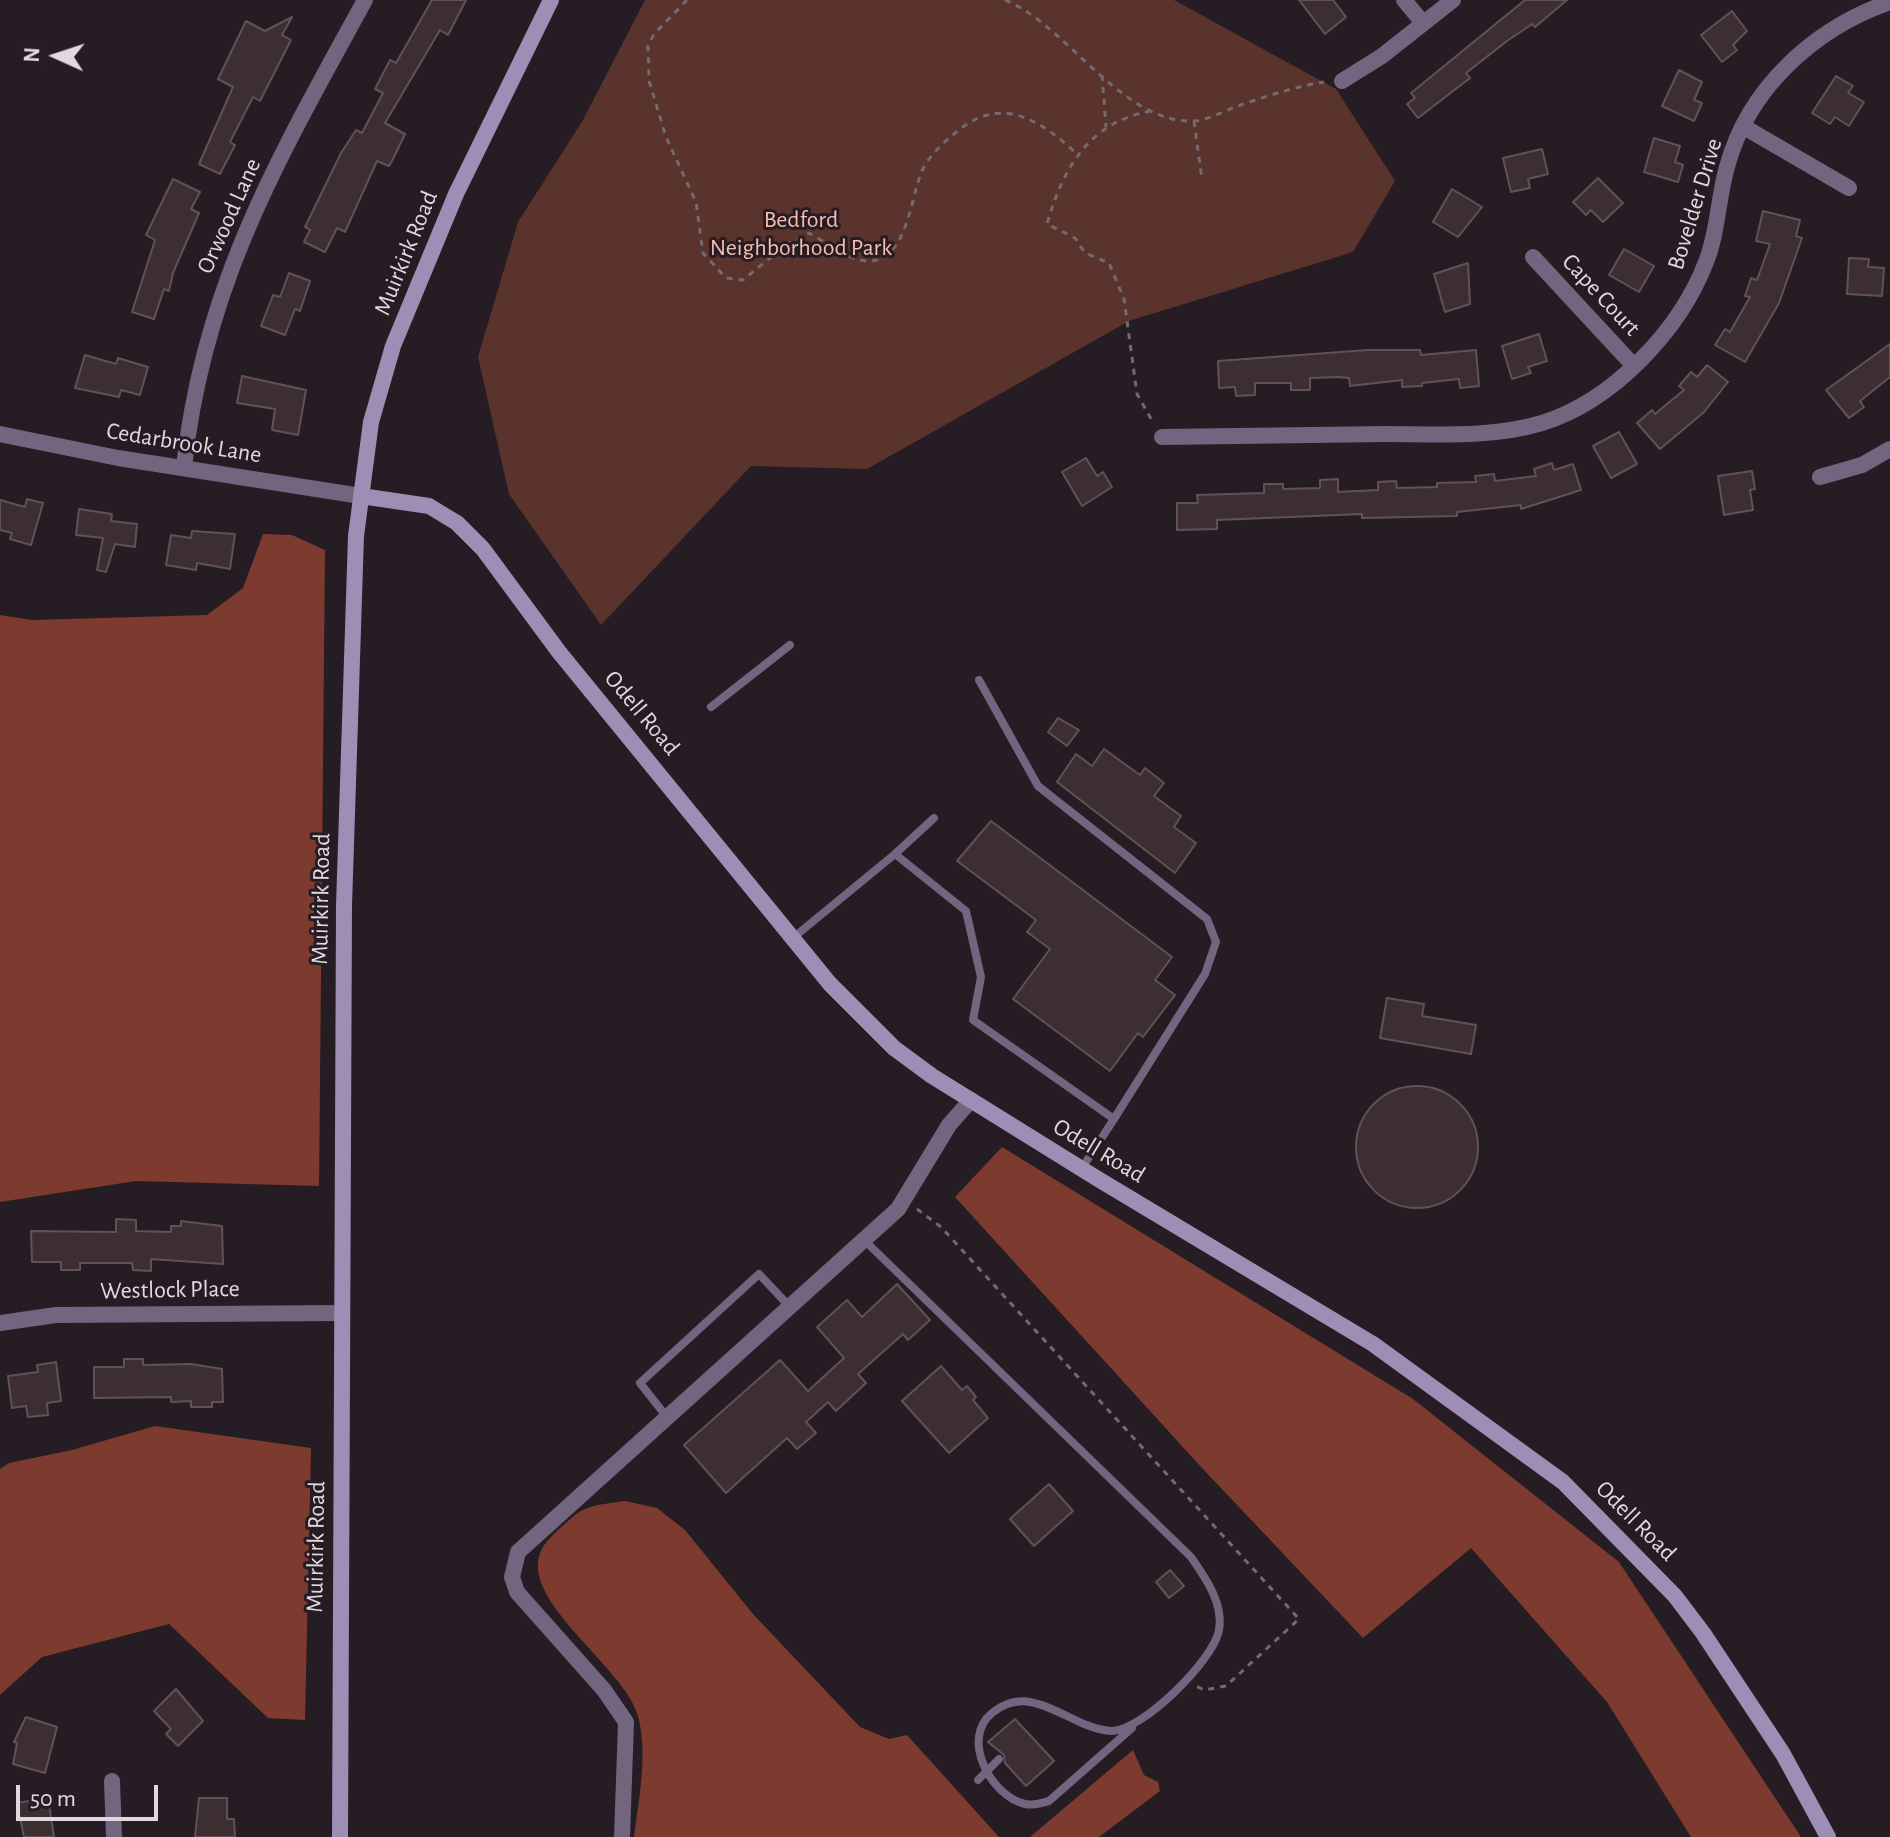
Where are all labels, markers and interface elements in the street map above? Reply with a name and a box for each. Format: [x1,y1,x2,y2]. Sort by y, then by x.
north arrow [16,16,96,96]
text: N [21,47,43,63]
street label: Bovelder Drive [1661,135,1729,273]
street label: Orwood Lane [191,154,267,278]
street label: Muirkirk Road [368,187,444,319]
park label: Bedford Neighborhood Park [710,206,892,262]
street label: Cape Court [1556,248,1646,342]
street label: Cedarbrook Lane [104,417,264,469]
street label: Odell Road [598,665,686,761]
street label: Muirkirk Road [305,833,337,965]
street label: Odell Road [1048,1112,1150,1190]
street label: Westlock Place [100,1274,240,1306]
street label: Odell Road [1590,1475,1682,1567]
street label: Muirkirk Road [300,1481,332,1613]
scale bar [20,1769,162,1819]
text: 50 m [30,1787,76,1811]

